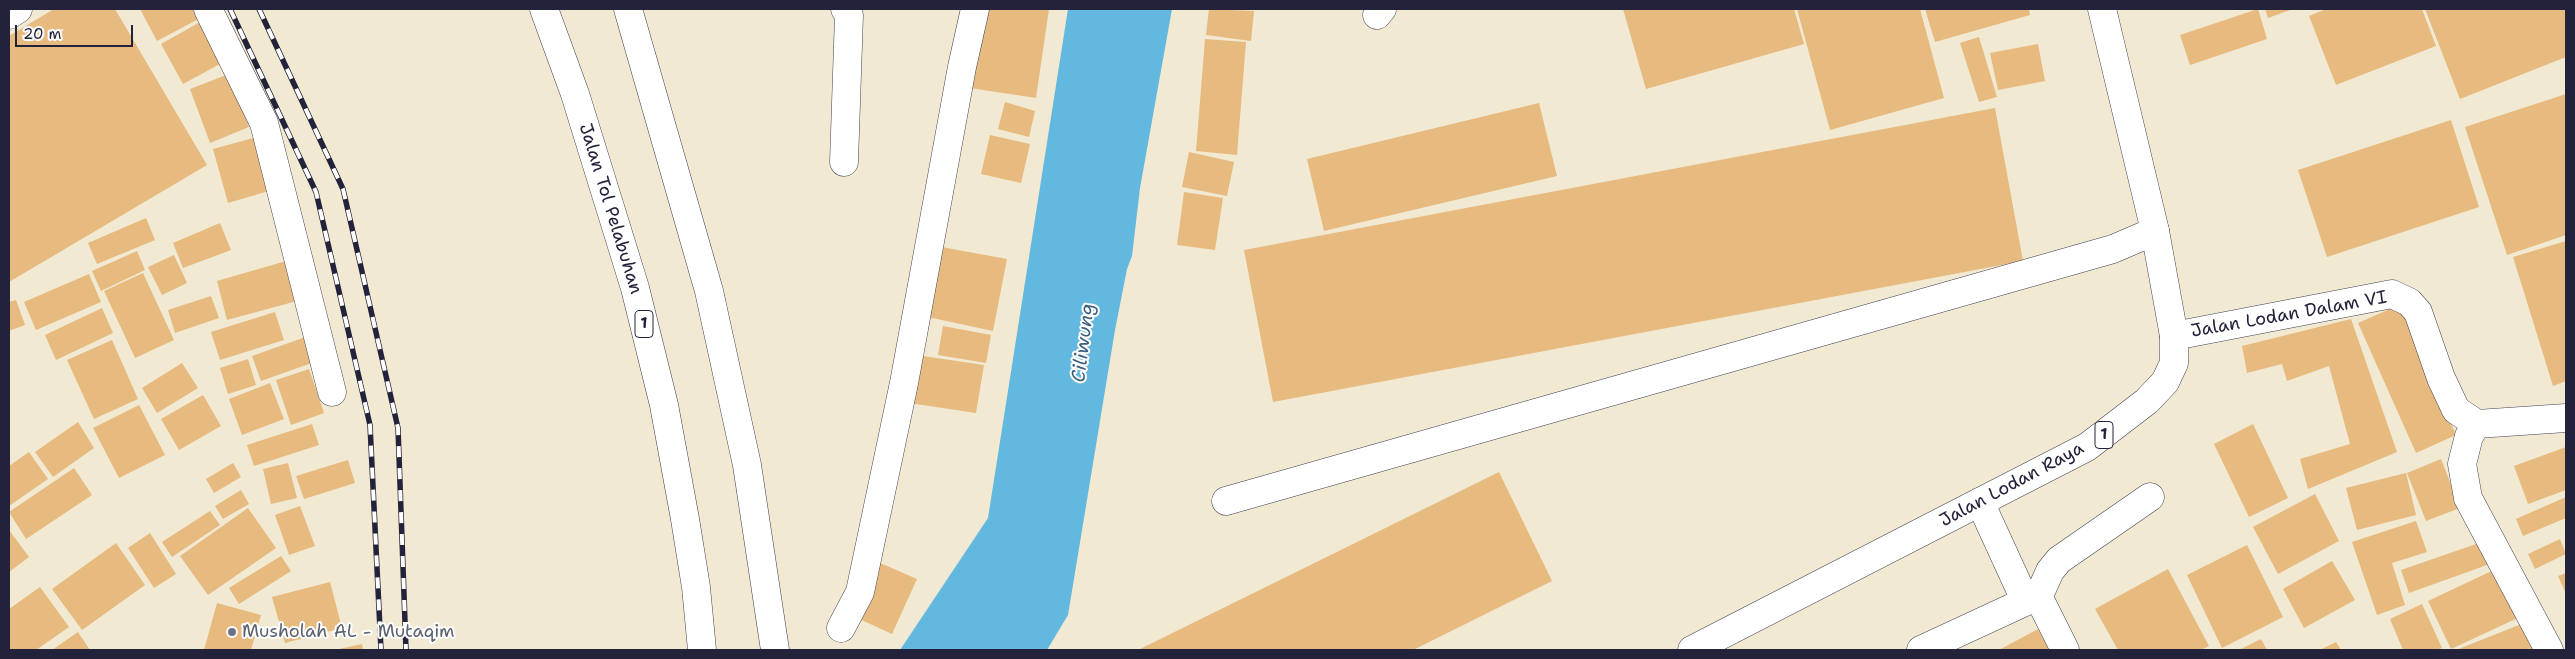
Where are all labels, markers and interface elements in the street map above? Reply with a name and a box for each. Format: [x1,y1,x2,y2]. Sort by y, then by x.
scale bar [18,15,135,47]
text: 20 m [23,24,62,44]
street label: Jalan Tol Pelabuhan [574,121,646,297]
street label: Jalan Lodan Dalam VI [2189,287,2389,343]
water label: Ciliwung [1068,302,1100,384]
road number: 1 [635,310,653,338]
road number: 1 [2095,422,2113,448]
street label: Jalan Lodan Raya [1936,438,2088,532]
place label: Musholah AL - Mutaqim [242,621,455,643]
marker: Musholah AL - Mutaqim [226,626,238,638]

